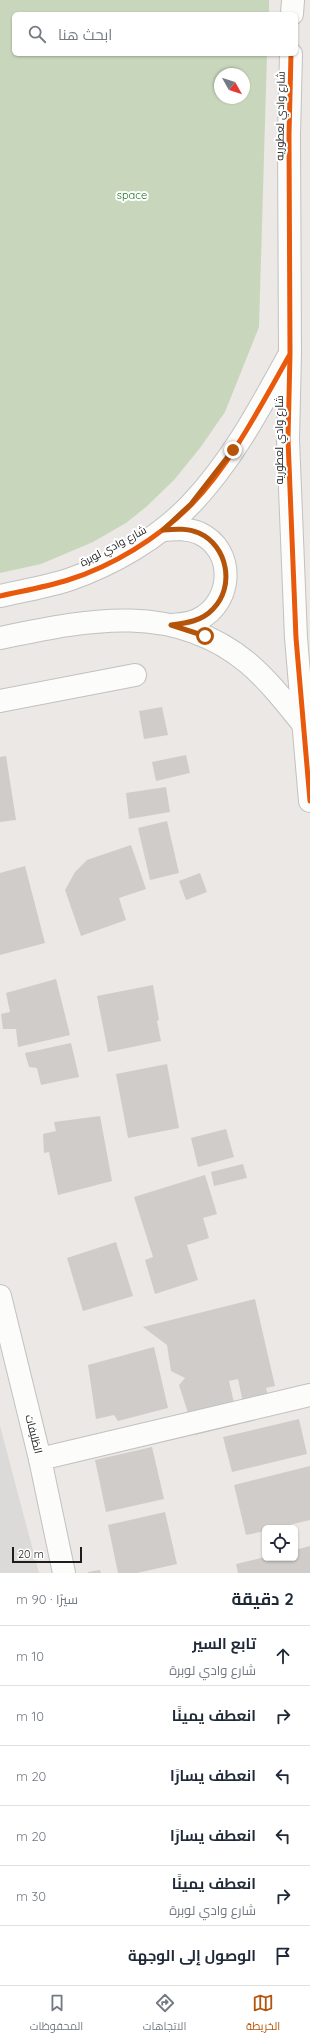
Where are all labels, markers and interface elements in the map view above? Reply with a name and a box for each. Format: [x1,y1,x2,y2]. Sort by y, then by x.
search box [12,12,298,56]
icon: search [26,23,48,45]
text: ابحث هنا [58,25,112,44]
north arrow [214,68,250,104]
street label: شارع وادي لعطوريه [272,71,290,161]
park label: space [117,188,147,202]
street label: شارع وادي لعطوريه [272,395,288,485]
route end [224,441,242,459]
street label: شارع وادي لوبرة [77,523,150,571]
route start [196,627,214,645]
street label: الظليفات [22,1413,46,1455]
map controls [262,1525,298,1561]
button: locate [262,1525,298,1561]
scale bar [12,1545,82,1564]
text: 20 m [18,1547,44,1561]
text: 2 دقيقة [231,1588,294,1609]
text: سيرًا · 90 m [16,1591,78,1607]
text: تابع السير [192,1634,256,1653]
icon: ahead [272,1645,294,1667]
text: 10 m [16,1648,44,1664]
text: شارع وادي لوبرة [169,1662,256,1678]
icon: right [272,1705,294,1727]
text: انعطف يمينًا [172,1706,256,1725]
text: 10 m [16,1708,44,1724]
icon: left [272,1765,294,1787]
text: انعطف يسارًا [170,1766,256,1785]
text: 20 m [16,1768,46,1784]
icon: left [272,1825,294,1847]
text: انعطف يسارًا [170,1826,256,1845]
text: 20 m [16,1828,46,1844]
text: انعطف يمينًا [172,1874,256,1893]
icon: right [272,1885,294,1907]
text: 30 m [16,1888,46,1904]
text: شارع وادي لوبرة [169,1902,256,1918]
icon: arrive [272,1945,294,1967]
text: الوصول إلى الوجهة [128,1946,256,1965]
tab: المحفوظات [30,1992,83,2036]
tab: الاتجاهات [143,1992,186,2036]
tab: الخريطة [246,1992,280,2036]

